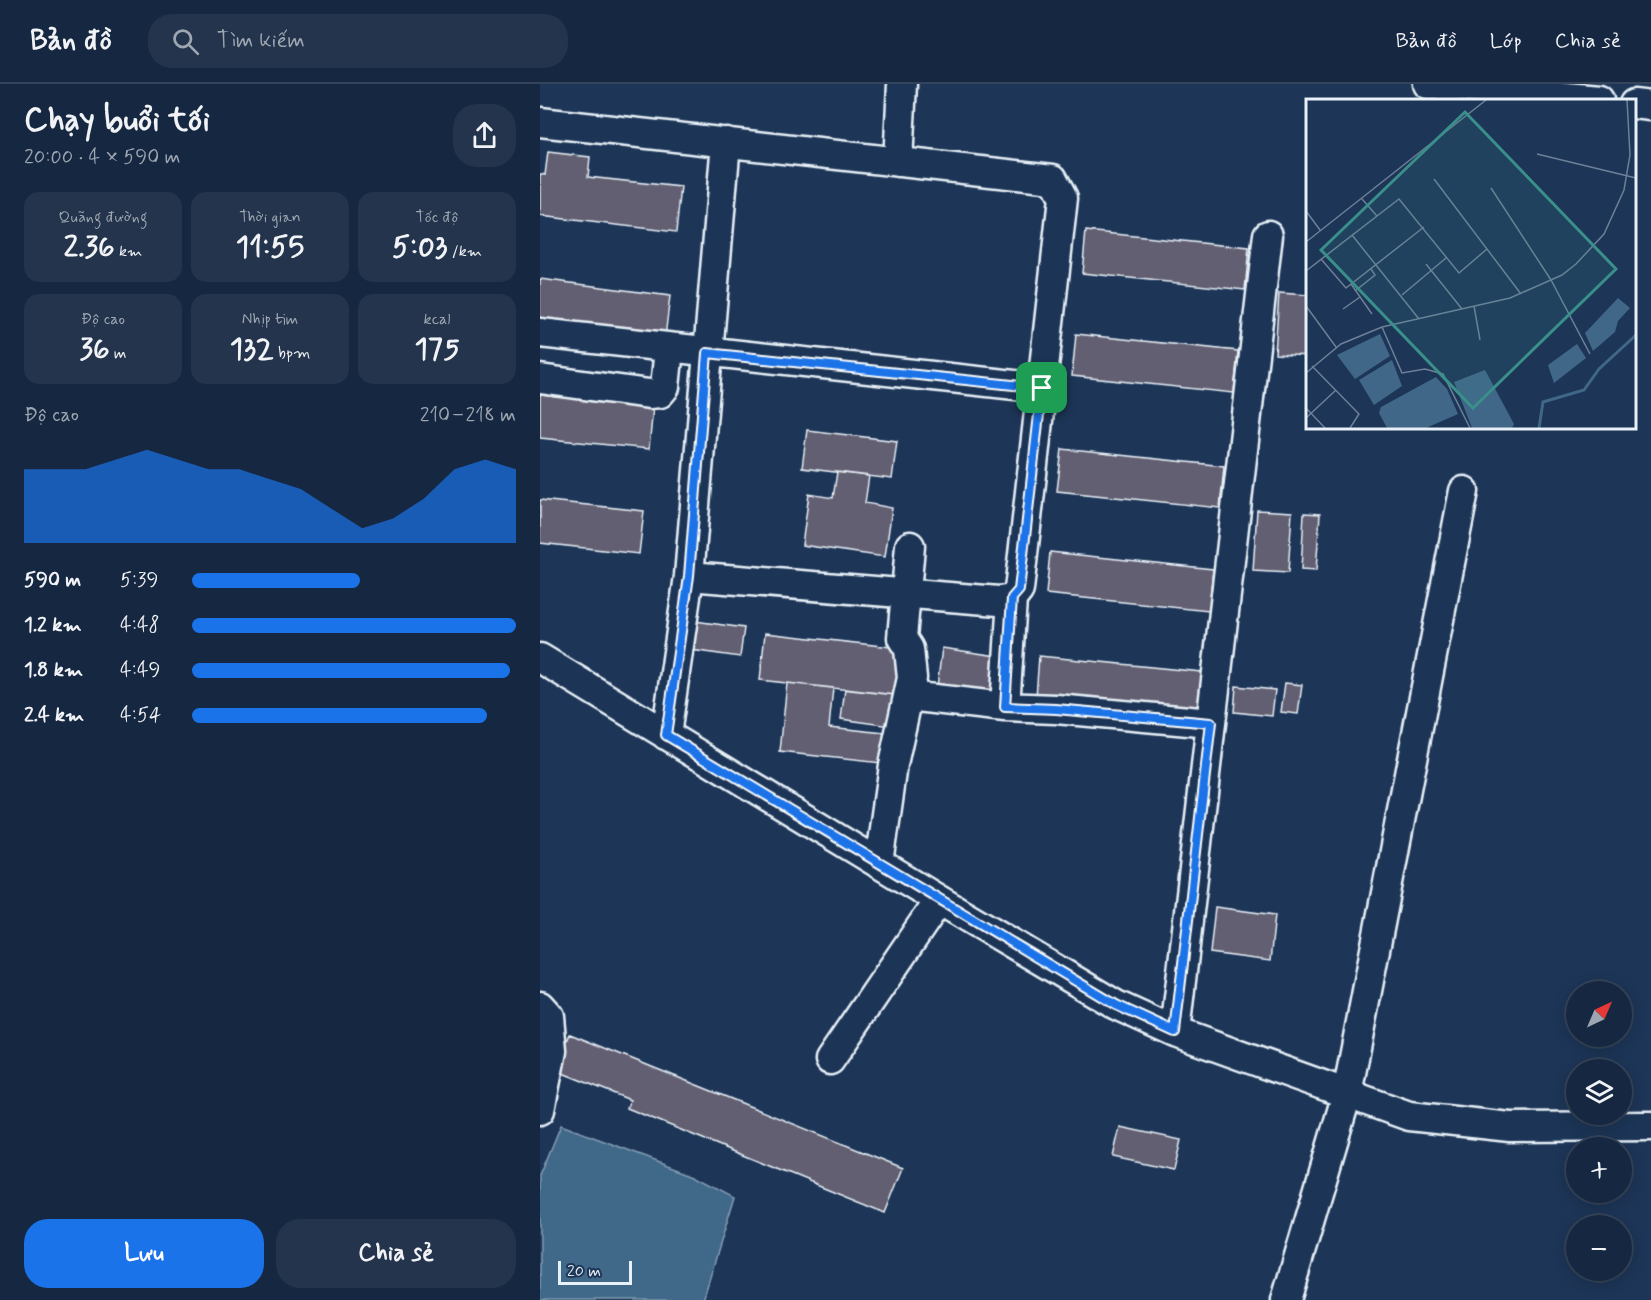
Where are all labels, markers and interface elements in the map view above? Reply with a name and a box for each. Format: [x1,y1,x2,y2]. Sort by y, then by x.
search box [148,14,568,68]
text: Bản đồ [30,23,112,60]
icon: search [169,25,202,58]
text: Tìm kiếm [217,27,305,55]
text: Bản đồ [1396,27,1457,55]
text: Lớp [1490,27,1522,55]
text: Chia sẻ [1555,27,1621,55]
text: Chạy buổi tối [24,99,210,143]
inset map [1306,99,1636,429]
button: share [453,104,516,167]
text: 20:00 · 4 × 590 m [24,144,181,171]
text: Quãng đường [59,207,147,228]
text: Thời gian [239,207,301,228]
text: Tốc độ [415,207,459,228]
text: 2.36 [64,228,115,267]
text: 11:55 [236,228,304,267]
text: 5:03 [392,228,447,267]
text: km [115,241,142,262]
text: /km [447,241,482,262]
text: Độ cao [81,309,125,330]
text: Nhịp tim [242,309,298,330]
text: kcal [424,309,450,330]
text: 36 [79,330,110,369]
text: 132 [230,330,274,369]
text: 175 [414,330,460,369]
text: m [110,343,127,364]
text: bpm [274,343,310,364]
pin [1016,362,1067,413]
icon: arrive [1025,371,1058,404]
text: Độ cao [24,402,79,429]
text: 210–218 m [420,402,516,429]
text: 590 m [24,567,81,594]
text: 5:39 [120,567,158,594]
text: 1.2 km [24,612,81,639]
text: 4:48 [120,612,160,639]
text: 1.8 km [24,657,83,684]
text: 4:49 [120,657,161,684]
text: 2.4 km [24,702,84,729]
text: 4:54 [120,702,161,729]
north arrow [1566,981,1632,1047]
map controls [1566,981,1632,1281]
button: layers [1566,1059,1632,1125]
button: + [1566,1137,1632,1203]
button: − [1566,1215,1632,1281]
button: Lưu [24,1219,264,1288]
button: Chia sẻ [276,1219,516,1288]
scale bar [558,1258,632,1286]
text: 20 m [567,1261,601,1282]

